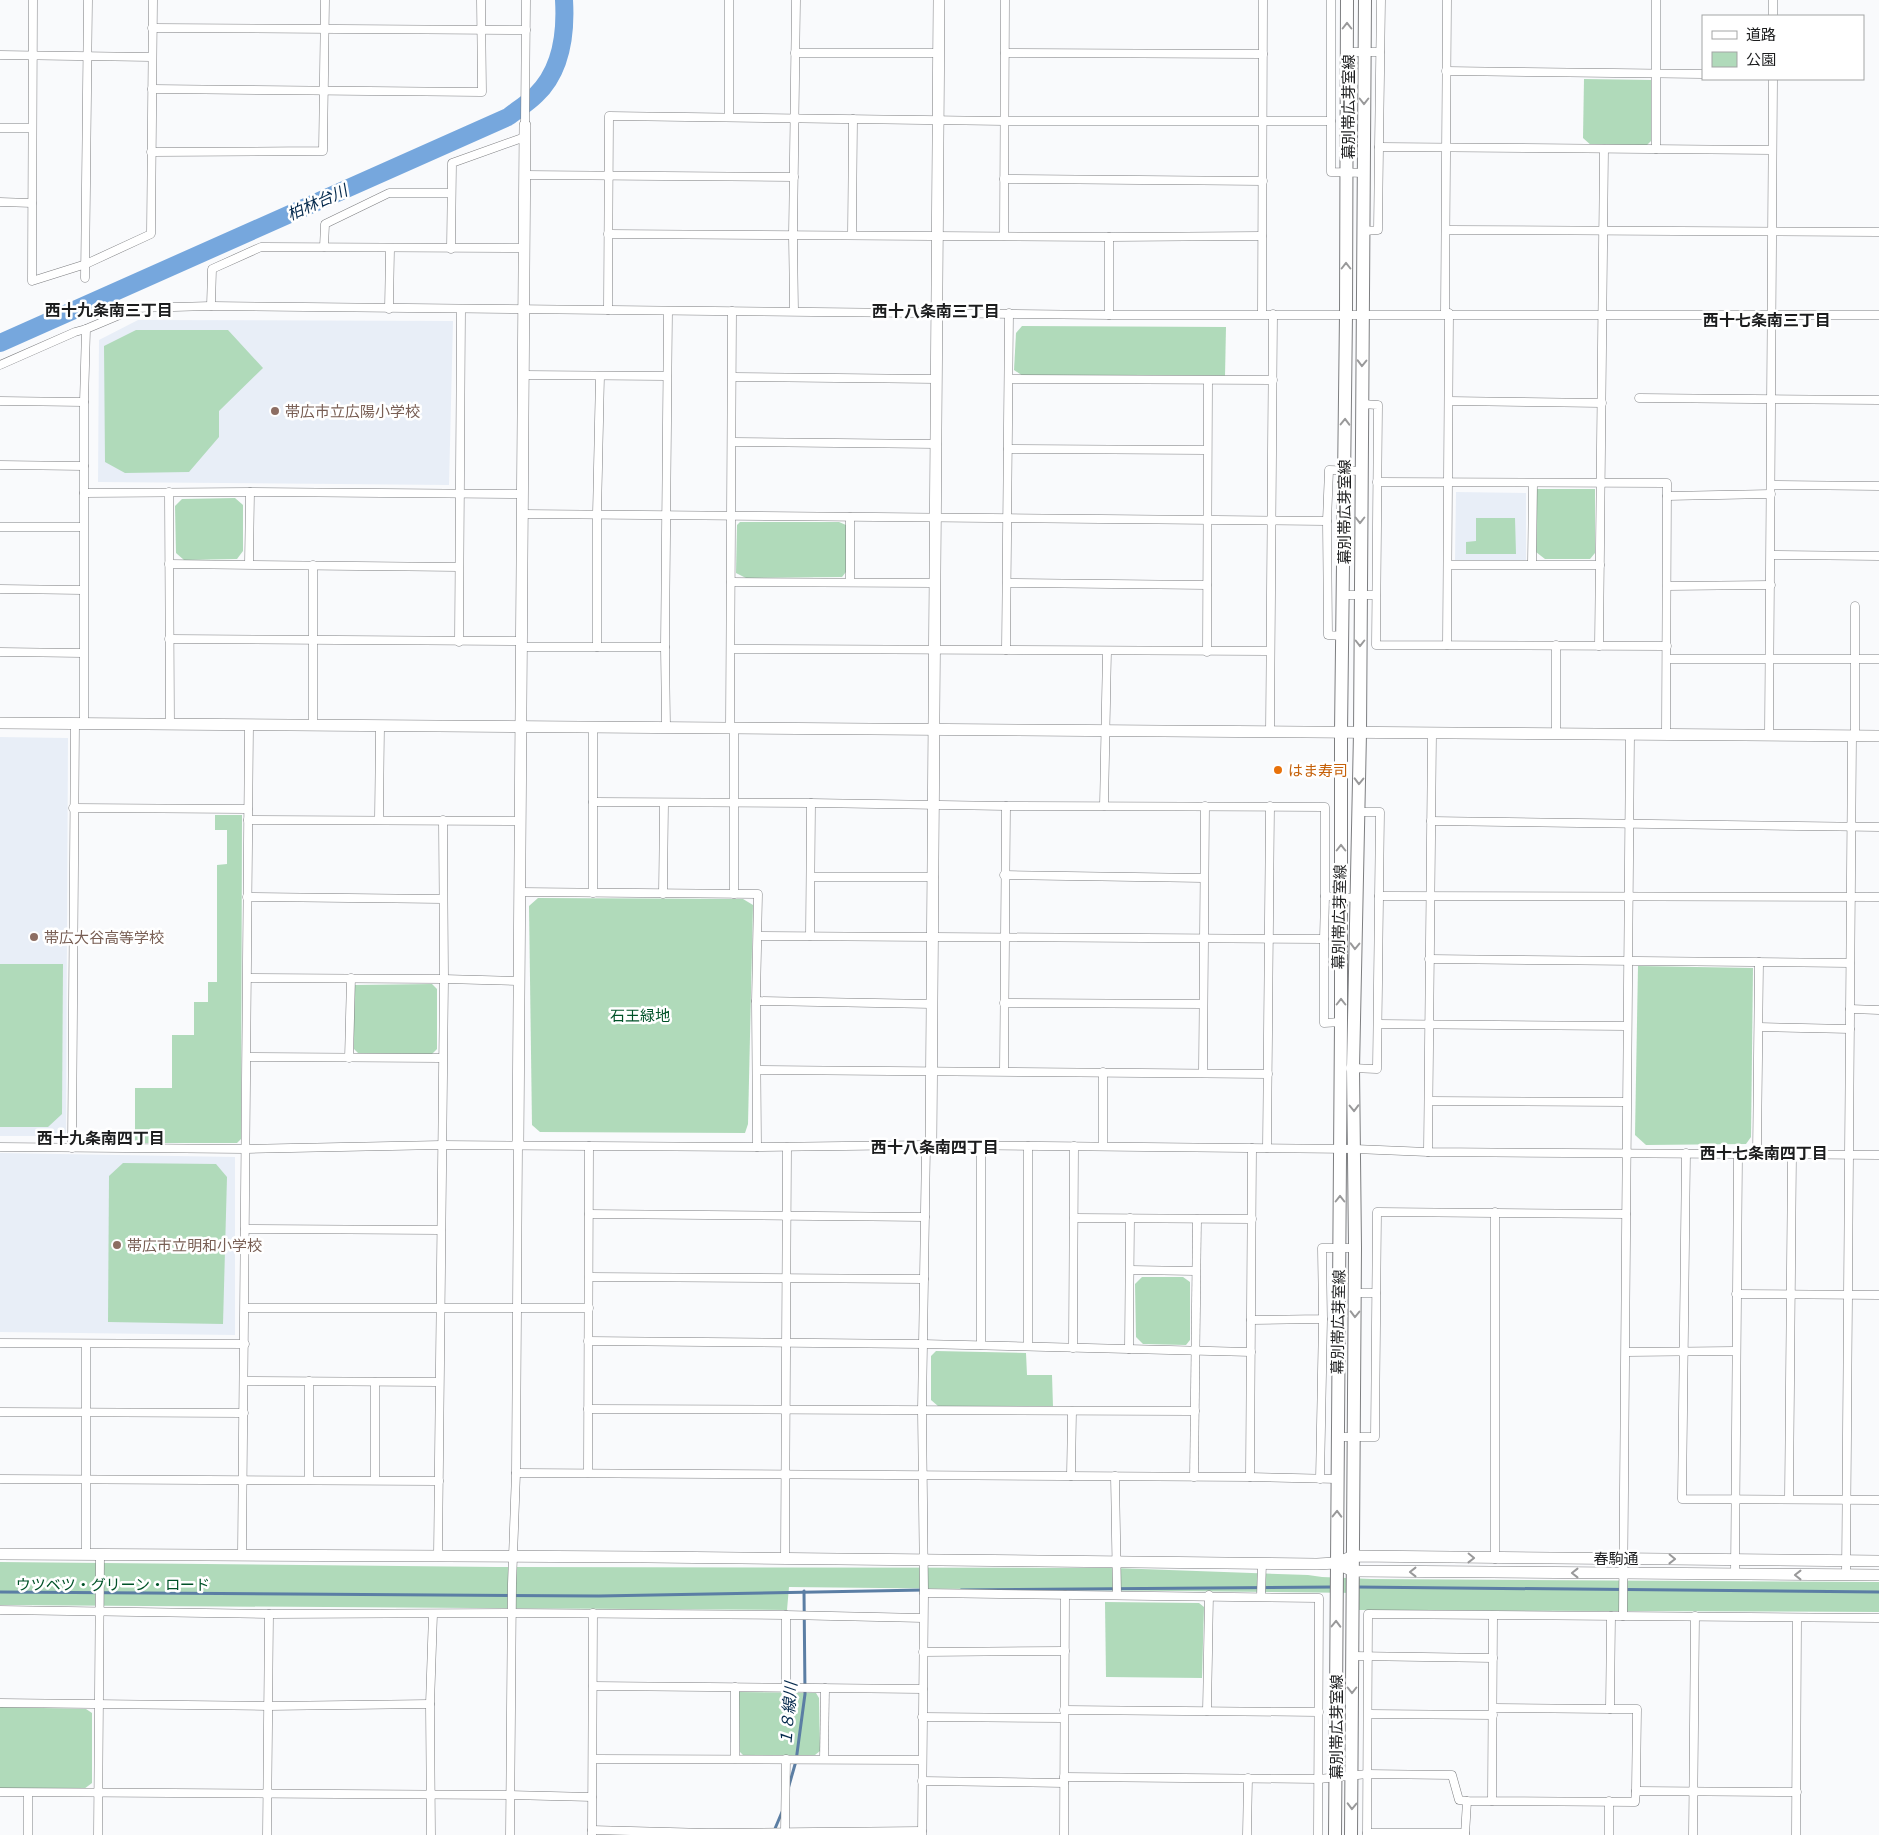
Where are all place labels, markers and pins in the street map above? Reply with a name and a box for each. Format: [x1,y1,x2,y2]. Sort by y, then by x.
place label: 帯広市立広陽小学校 [285,402,420,421]
marker: 帯広市立広陽小学校 [269,405,281,417]
place label: はま寿司 [1288,761,1348,780]
marker: はま寿司 [1272,764,1284,776]
place label: 帯広大谷高等学校 [44,928,164,947]
marker: 帯広大谷高等学校 [28,931,40,943]
place label: 帯広市立明和小学校 [127,1236,262,1255]
marker: 帯広市立明和小学校 [111,1239,123,1251]

